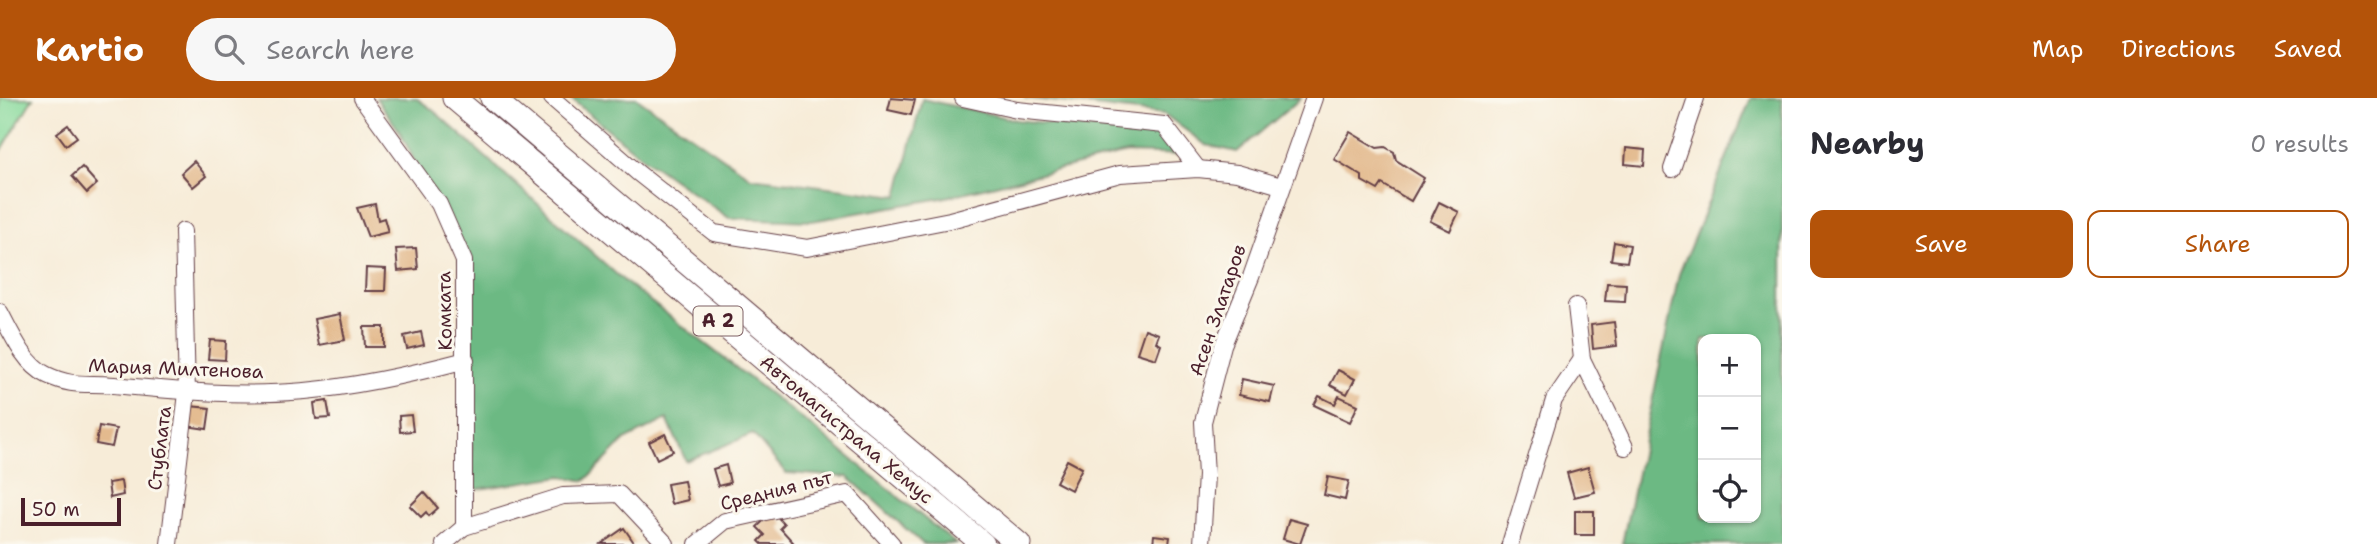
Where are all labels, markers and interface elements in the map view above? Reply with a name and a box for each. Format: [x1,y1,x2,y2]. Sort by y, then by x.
search box [186,18,676,81]
text: Kartio [35,27,144,72]
icon: search [210,30,248,68]
text: Search here [266,32,415,67]
text: Map [2032,33,2083,65]
text: Directions [2121,33,2236,65]
text: Saved [2274,33,2342,65]
text: Nearby [1810,123,1925,164]
text: 0 results [2250,129,2349,159]
button: Save [1810,210,2073,278]
button: Share [2087,210,2349,278]
street label: Асен Златаров [1183,241,1252,379]
street label: Комката [431,271,458,351]
road number: A 2 [694,306,742,336]
map controls [1698,334,1761,523]
button: + [1698,334,1761,397]
street label: Автомагистрала Хемус [755,349,939,509]
street label: Мария Милтенова [88,353,264,384]
button: − [1698,397,1761,460]
street label: Стублата [142,404,177,492]
button: locate [1698,460,1761,523]
street label: Средния път [718,464,835,516]
scale bar [21,495,121,527]
text: 50 m [32,497,80,522]

